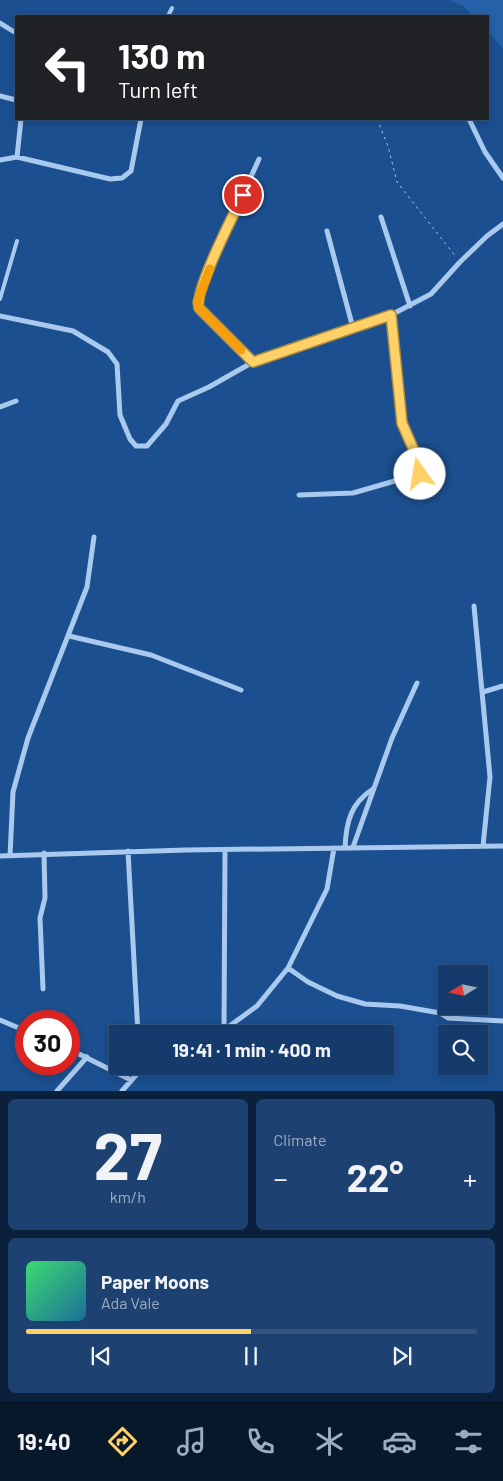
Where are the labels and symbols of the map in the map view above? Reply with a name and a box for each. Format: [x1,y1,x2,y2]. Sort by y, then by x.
pin [222,174,264,216]
position arrow [393,447,445,499]
north arrow [438,965,488,1015]
speed limit sign: 30 [15,1010,80,1075]

